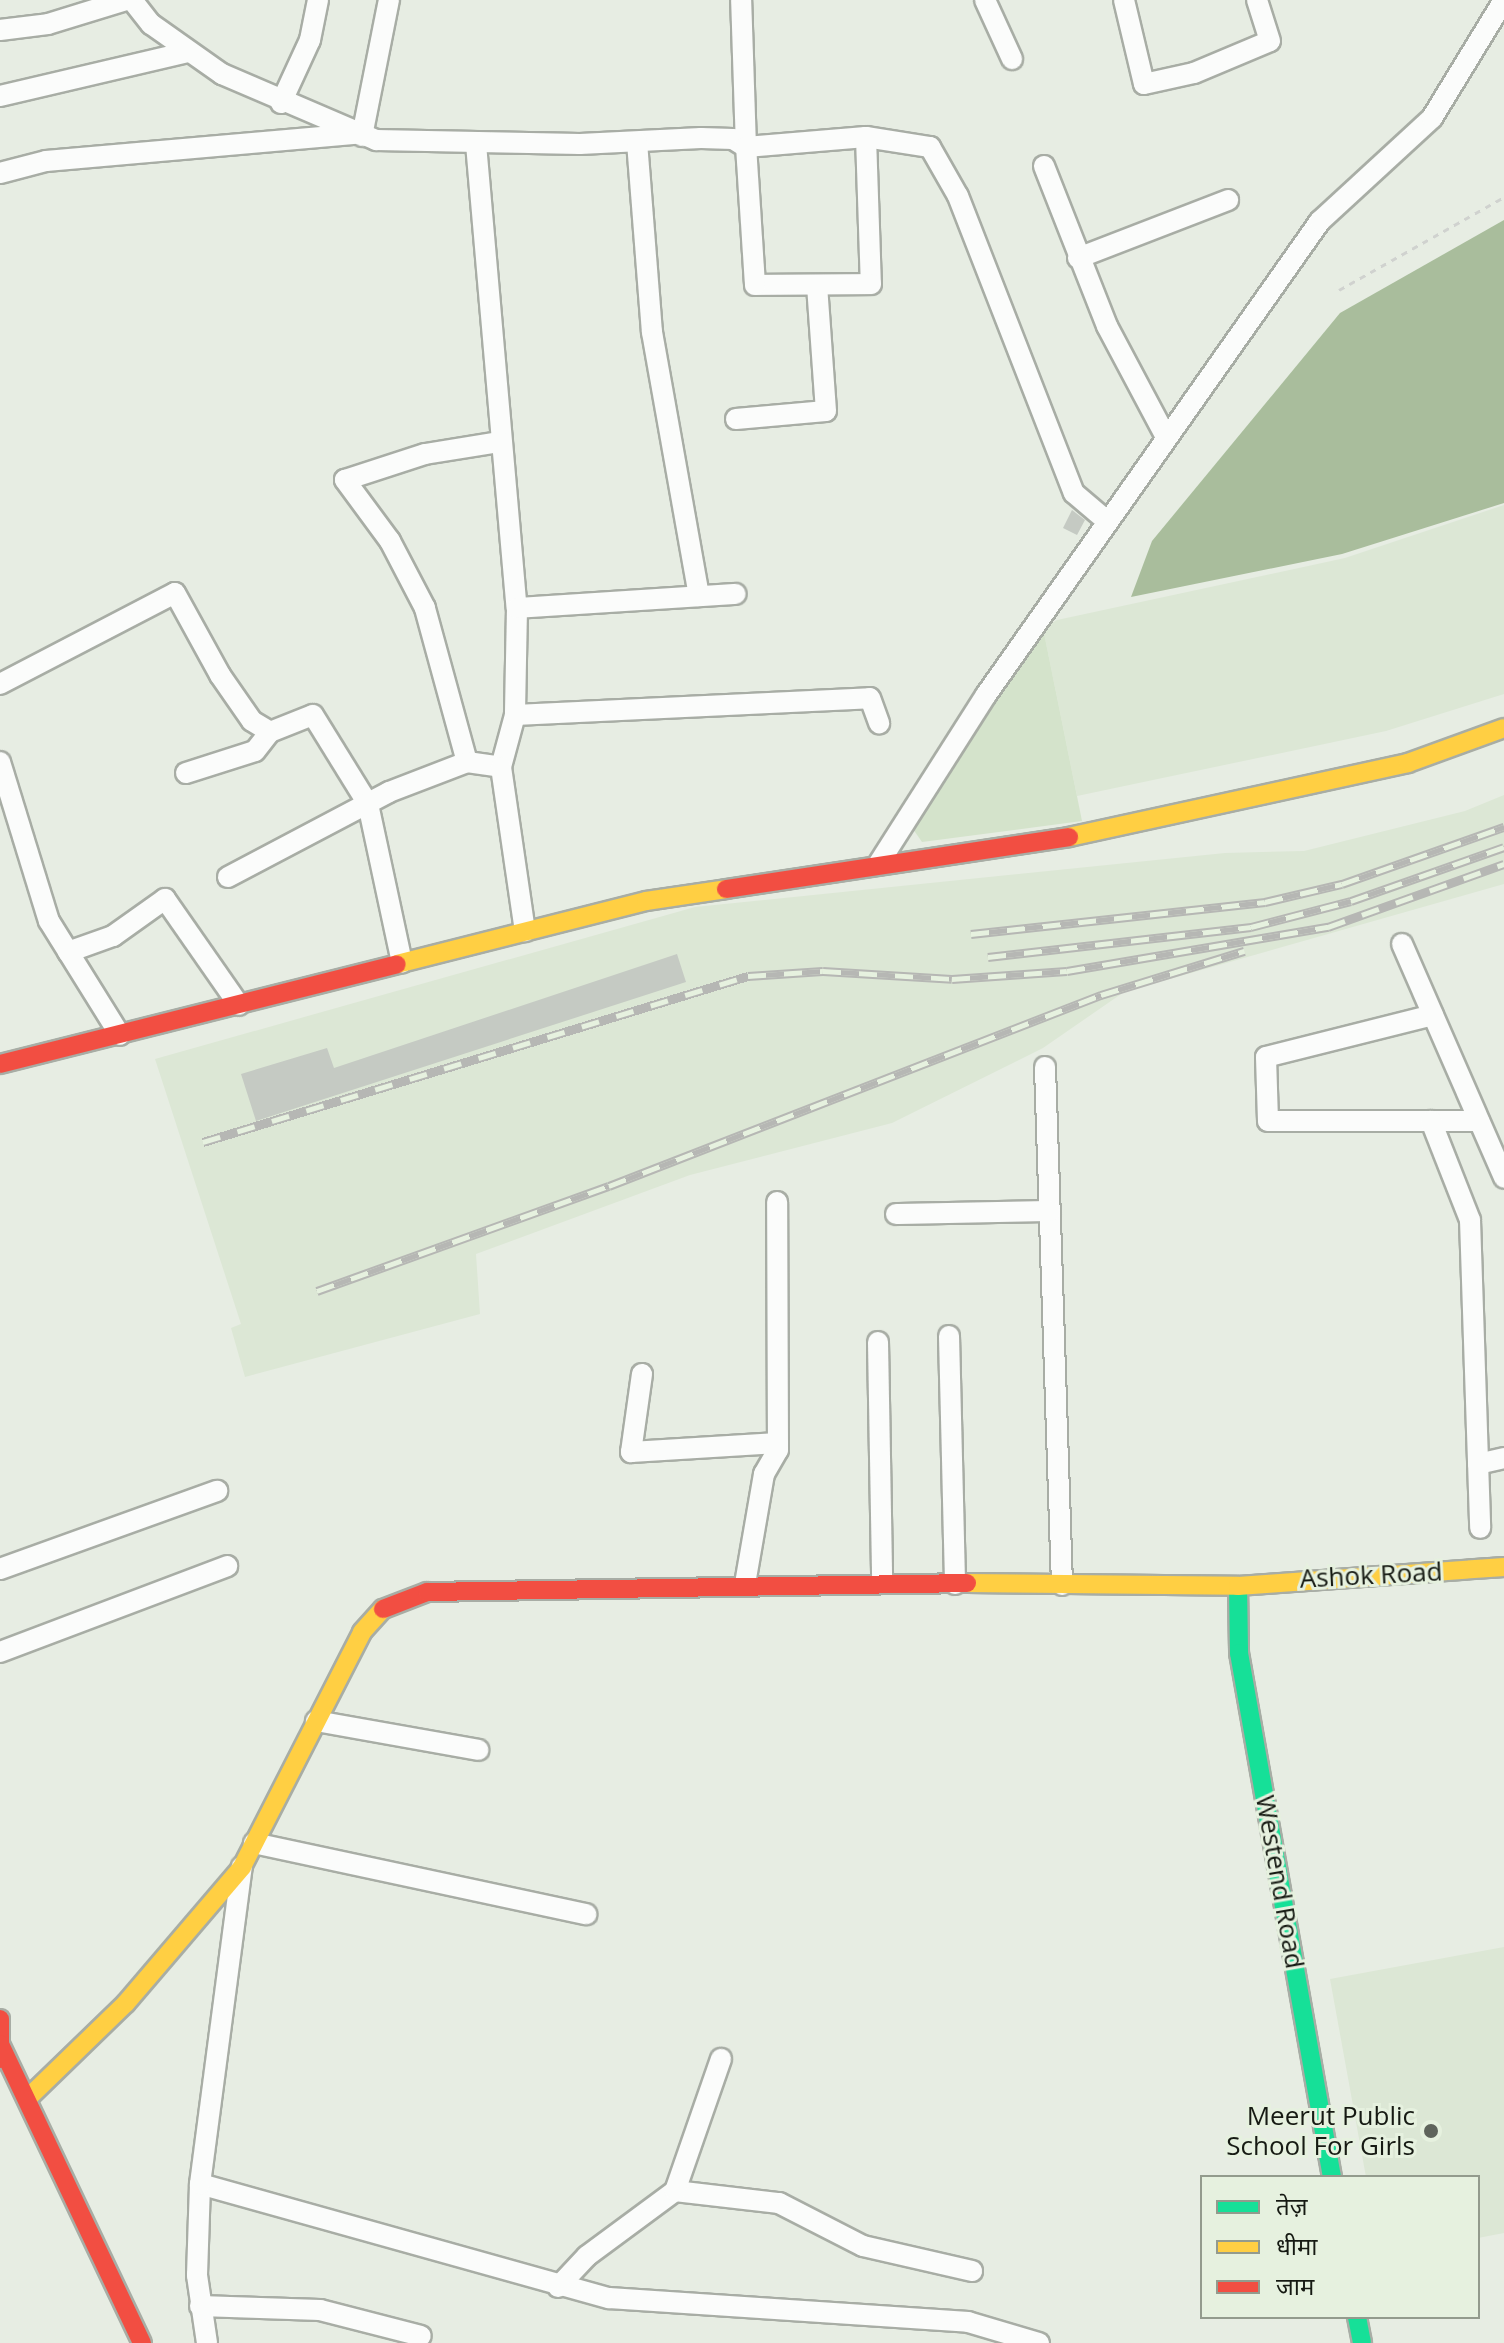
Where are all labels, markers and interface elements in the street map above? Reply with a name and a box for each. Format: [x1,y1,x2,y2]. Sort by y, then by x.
street label: Ashok Road [1299,1556,1443,1594]
street label: Westend Road [1249,1793,1311,1971]
place label: Meerut Public School For Girls [1226,2100,1415,2162]
marker: Meerut Public School For Girls [1422,2122,1440,2140]
legend [1200,2175,1480,2319]
text: तेज़ [1276,2189,1308,2222]
text: धीमा [1276,2229,1318,2262]
text: जाम [1276,2269,1314,2302]

